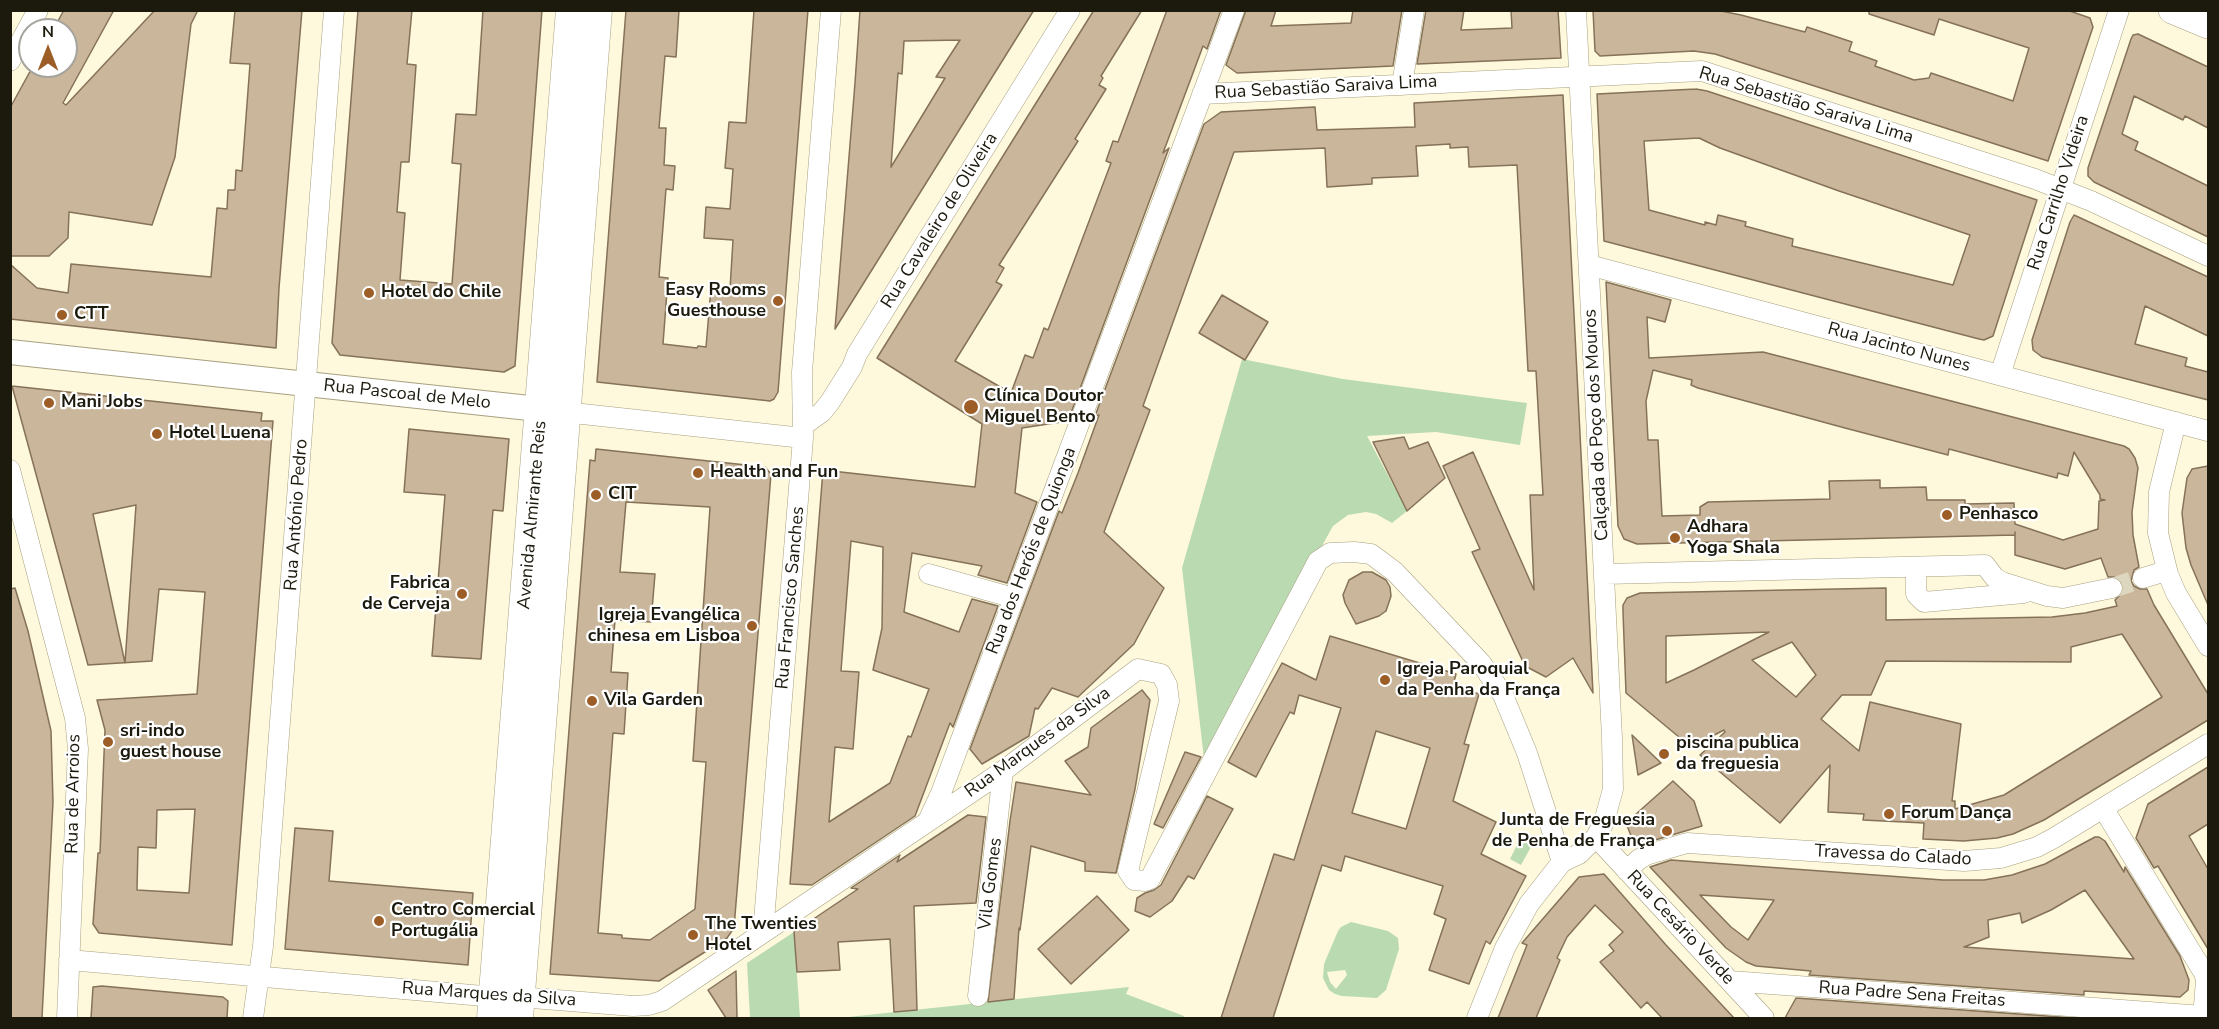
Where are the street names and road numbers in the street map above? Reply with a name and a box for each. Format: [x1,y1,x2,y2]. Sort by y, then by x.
street label: Rua Sebastião Saraiva Lima [1696,63,1916,149]
street label: Rua Sebastião Saraiva Lima [1214,71,1438,105]
street label: Rua Carrilho Videira [2024,113,2094,273]
street label: Rua Cavaleiro de Oliveira [877,129,1003,313]
street label: Calçada do Poço dos Mouros [1580,308,1614,542]
street label: Rua Jacinto Nunes [1825,319,1973,377]
street label: Rua Pascoal de Melo [322,375,492,415]
street label: Avenida Almirante Reis [514,420,552,610]
street label: Rua António Pedro [281,438,313,592]
street label: Rua dos Heróis de Quionga [982,444,1082,658]
street label: Rua Francisco Sanches [772,506,810,690]
street label: Rua Marques da Silva [961,683,1115,803]
street label: Rua de Arroios [62,734,86,854]
street label: Vila Gomes [975,837,1007,931]
street label: Travessa do Calado [1814,841,1972,871]
street label: Rua Cesário Verde [1622,866,1738,990]
street label: Rua Marques da Silva [401,978,577,1012]
street label: Rua Padre Sena Freitas [1818,978,2006,1012]

